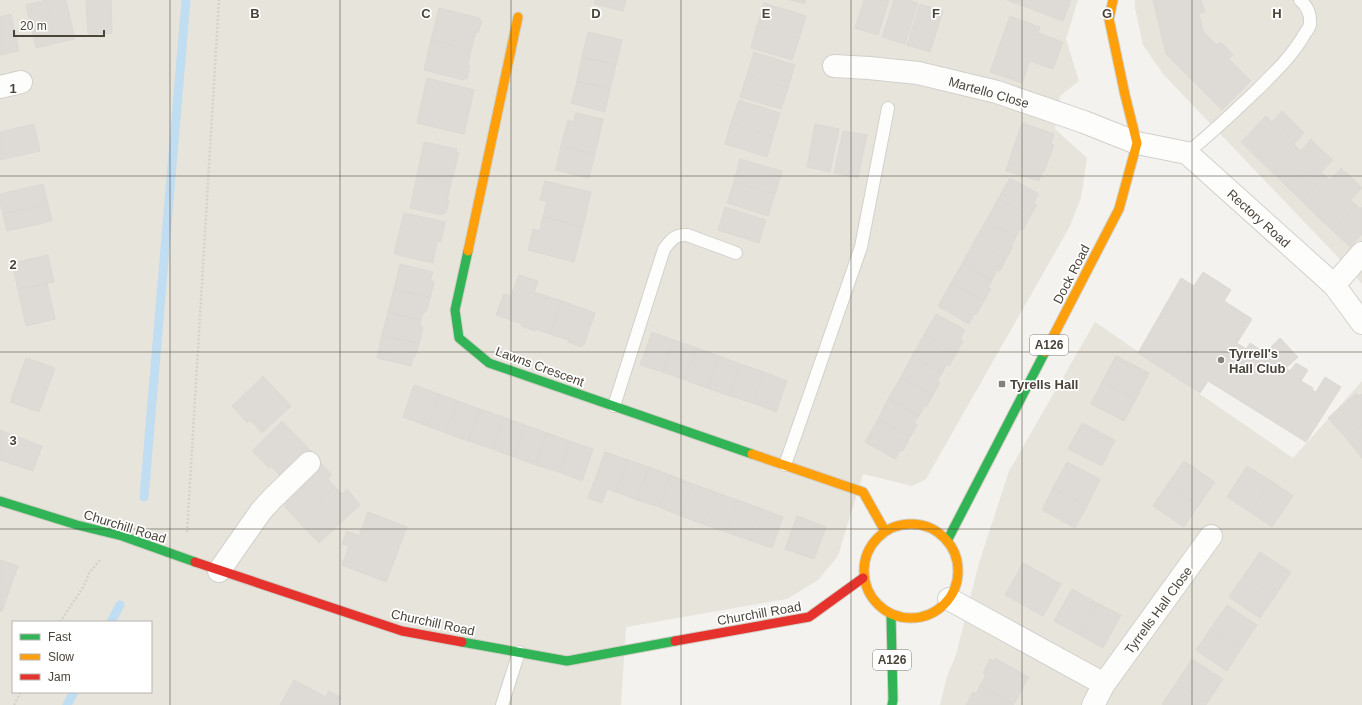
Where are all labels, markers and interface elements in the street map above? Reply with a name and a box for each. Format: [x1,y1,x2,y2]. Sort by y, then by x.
text: B [250,6,260,21]
text: C [421,6,431,21]
text: D [591,6,601,21]
text: E [762,6,771,21]
text: F [932,6,940,21]
text: G [1102,6,1112,21]
text: H [1272,6,1282,21]
scale bar [14,12,104,38]
text: 20 m [20,19,47,33]
street label: Martello Close [947,74,1031,111]
text: 1 [9,81,17,96]
street label: Rectory Road [1224,186,1293,251]
street label: Dock Road [1050,242,1093,306]
text: 2 [9,257,17,272]
road number: A126 [1030,335,1068,355]
street label: Lawns Crescent [493,343,587,390]
place label: Tyrrell's Hall Club [1229,346,1285,376]
marker: Tyrrell's Hall Club [1216,355,1226,365]
place label: Tyrells Hall [1010,377,1078,392]
marker: Tyrells Hall [997,379,1007,389]
text: 3 [9,433,17,448]
street label: Churchill Road [82,507,168,546]
street label: Tyrrells Hall Close [1122,564,1195,657]
street label: Churchill Road [716,599,802,628]
street label: Churchill Road [390,606,476,639]
legend [12,621,152,693]
text: Fast [48,630,72,644]
text: Slow [48,650,74,664]
road number: A126 [873,650,911,670]
text: Jam [48,670,71,684]

